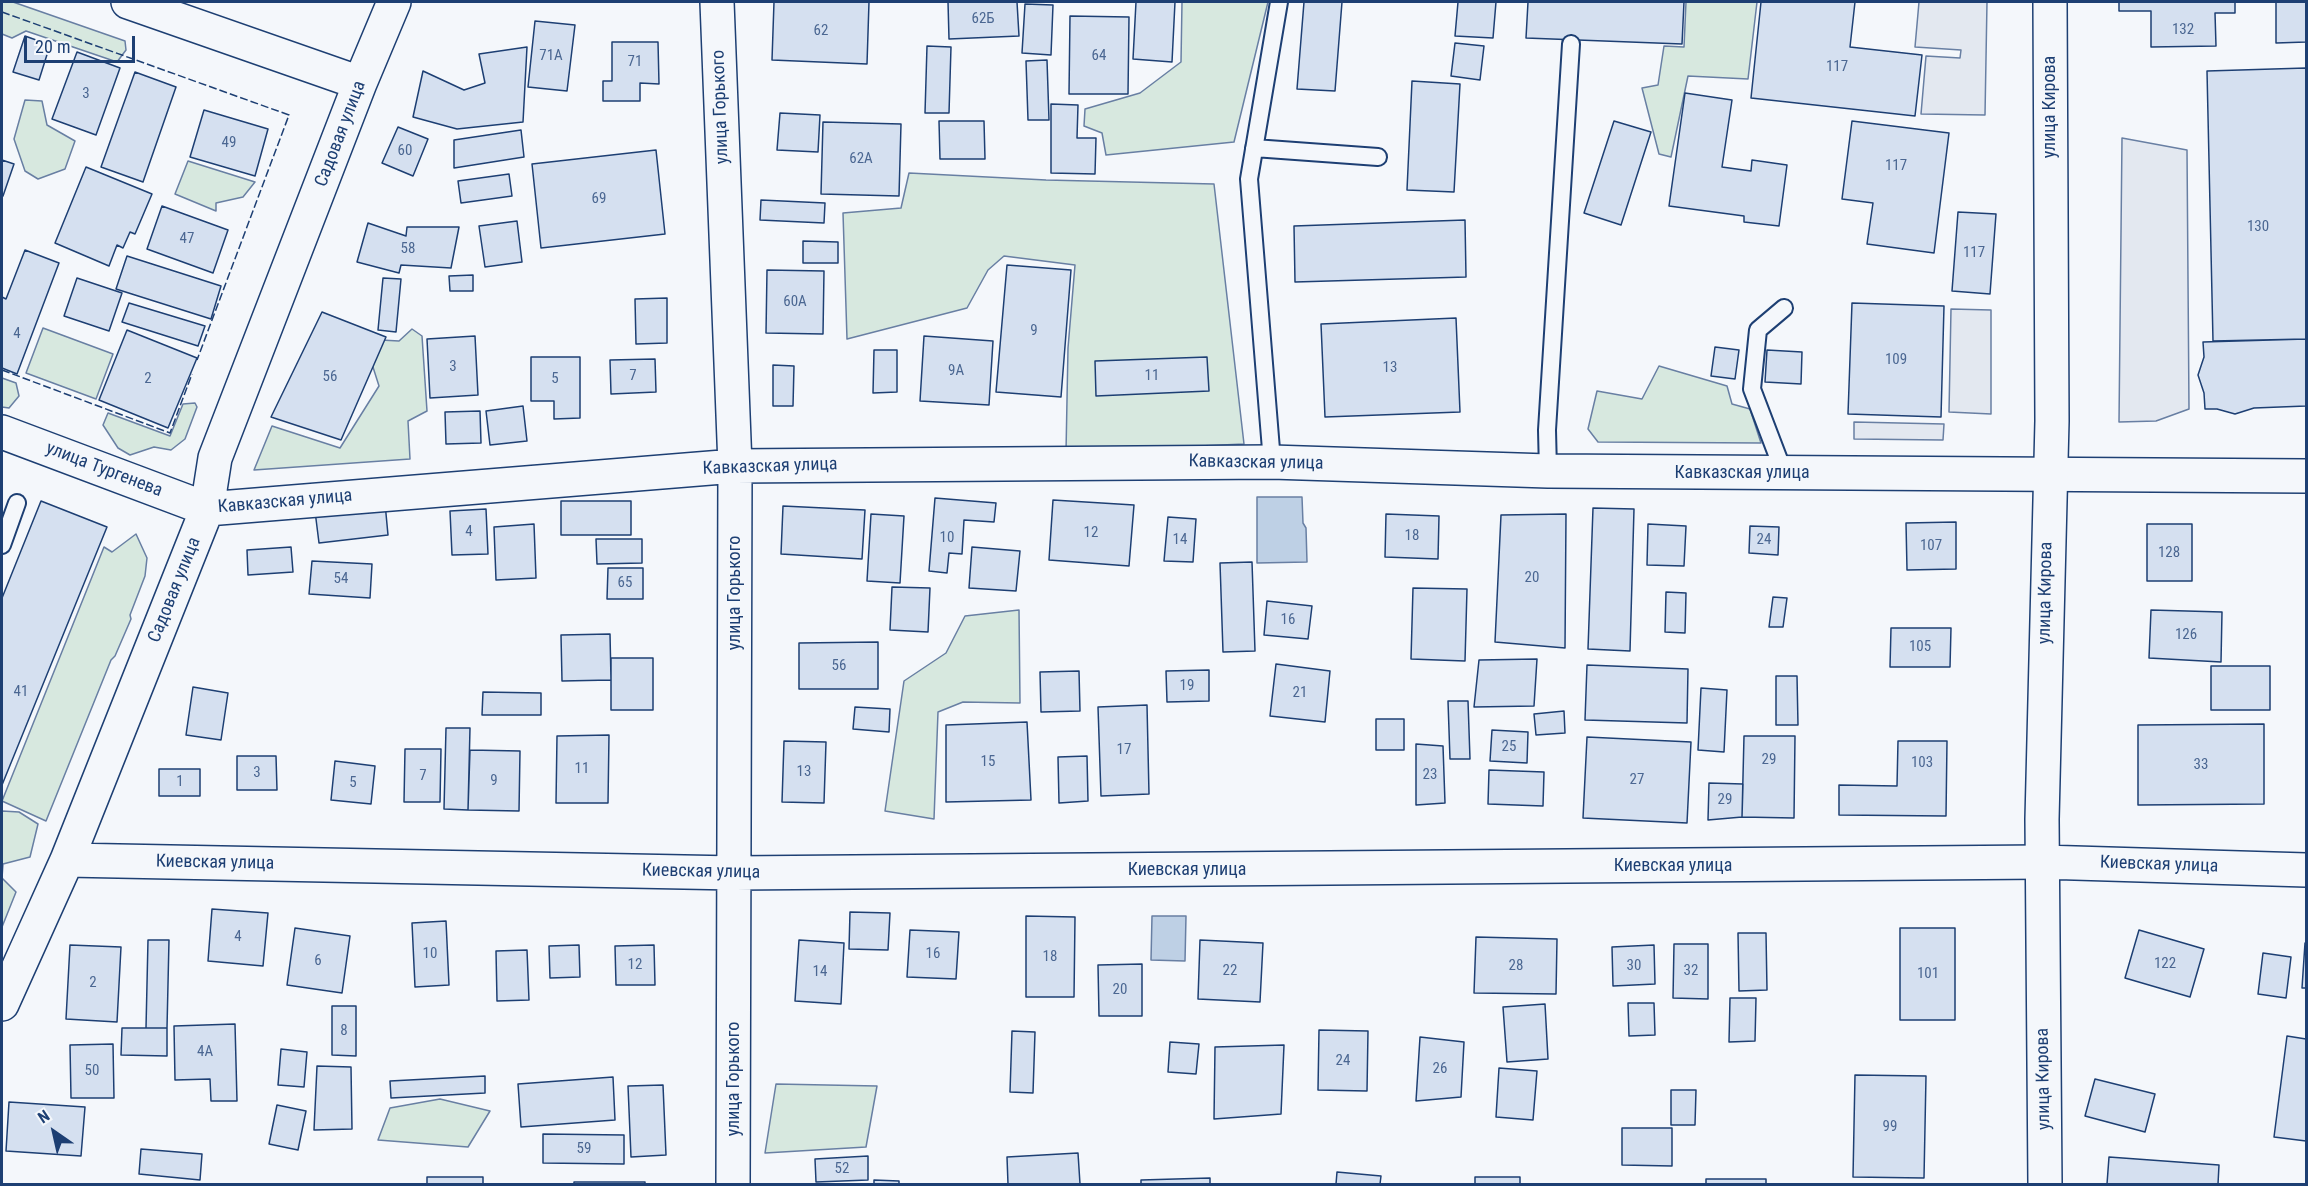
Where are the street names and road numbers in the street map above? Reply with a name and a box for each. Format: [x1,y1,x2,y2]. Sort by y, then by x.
street label: улица Горького [708,49,734,165]
street label: улица Кирова [2039,56,2061,158]
street label: Садовая улица [311,78,371,190]
street label: улица Тургенева [43,438,165,502]
street label: Кавказская улица [1188,451,1324,475]
street label: Кавказская улица [702,454,838,480]
street label: Кавказская улица [1674,462,1810,484]
street label: Кавказская улица [217,485,353,519]
street label: Садовая улица [144,534,206,646]
street label: улица Горького [724,536,746,650]
street label: улица Кирова [2034,542,2058,644]
street label: Киевская улица [156,851,274,875]
street label: Киевская улица [2099,852,2219,878]
street label: Киевская улица [1614,855,1732,877]
street label: Киевская улица [1128,859,1246,881]
street label: Киевская улица [642,860,760,884]
street label: улица Горького [723,1022,745,1136]
street label: улица Кирова [2032,1028,2056,1130]

